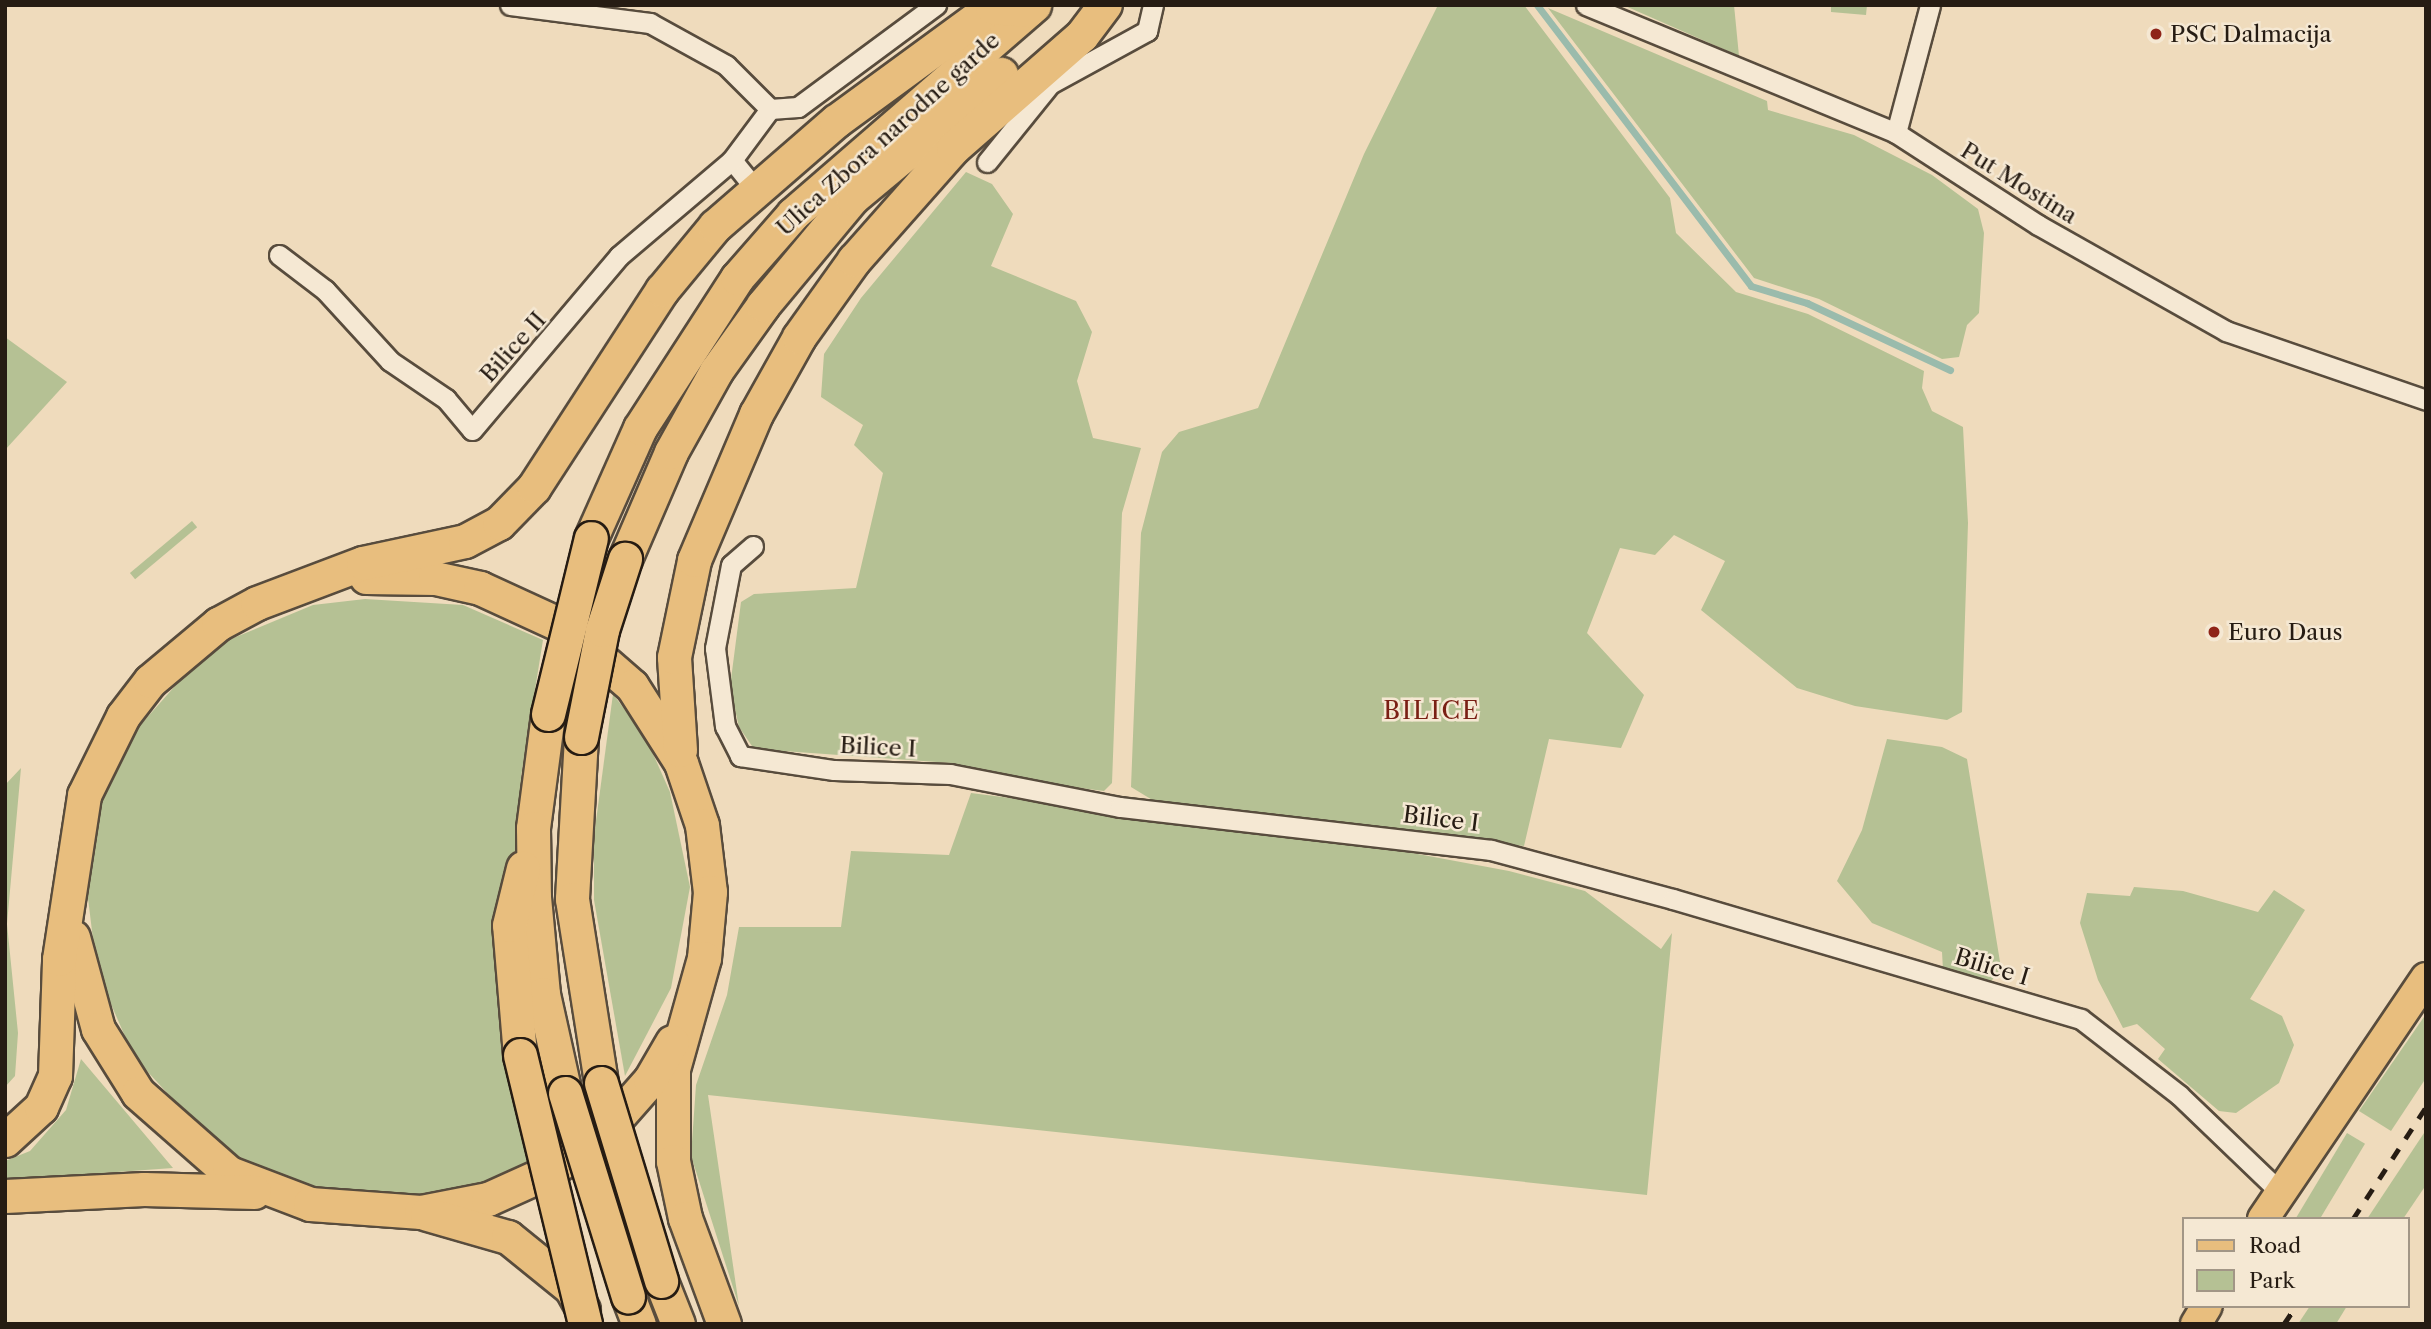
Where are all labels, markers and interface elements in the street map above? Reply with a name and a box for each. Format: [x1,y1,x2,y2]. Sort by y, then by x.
place label: PSC Dalmacija [2170,20,2332,48]
street label: Ulica Zbora narodne garde [771,26,1005,242]
marker: PSC Dalmacija [2148,26,2164,42]
street label: Put Mostina [1956,136,2082,230]
street label: Bilice II [474,306,552,388]
place label: Euro Daus [2228,618,2343,646]
marker: Euro Daus [2206,624,2222,640]
district label: BILICE [1384,697,1480,725]
street label: Bilice I [839,731,917,763]
street label: Bilice I [1401,801,1481,837]
street label: Bilice I [1951,943,2033,991]
legend [2182,1217,2410,1308]
text: Road [2249,1233,2301,1258]
text: Park [2249,1268,2295,1293]

